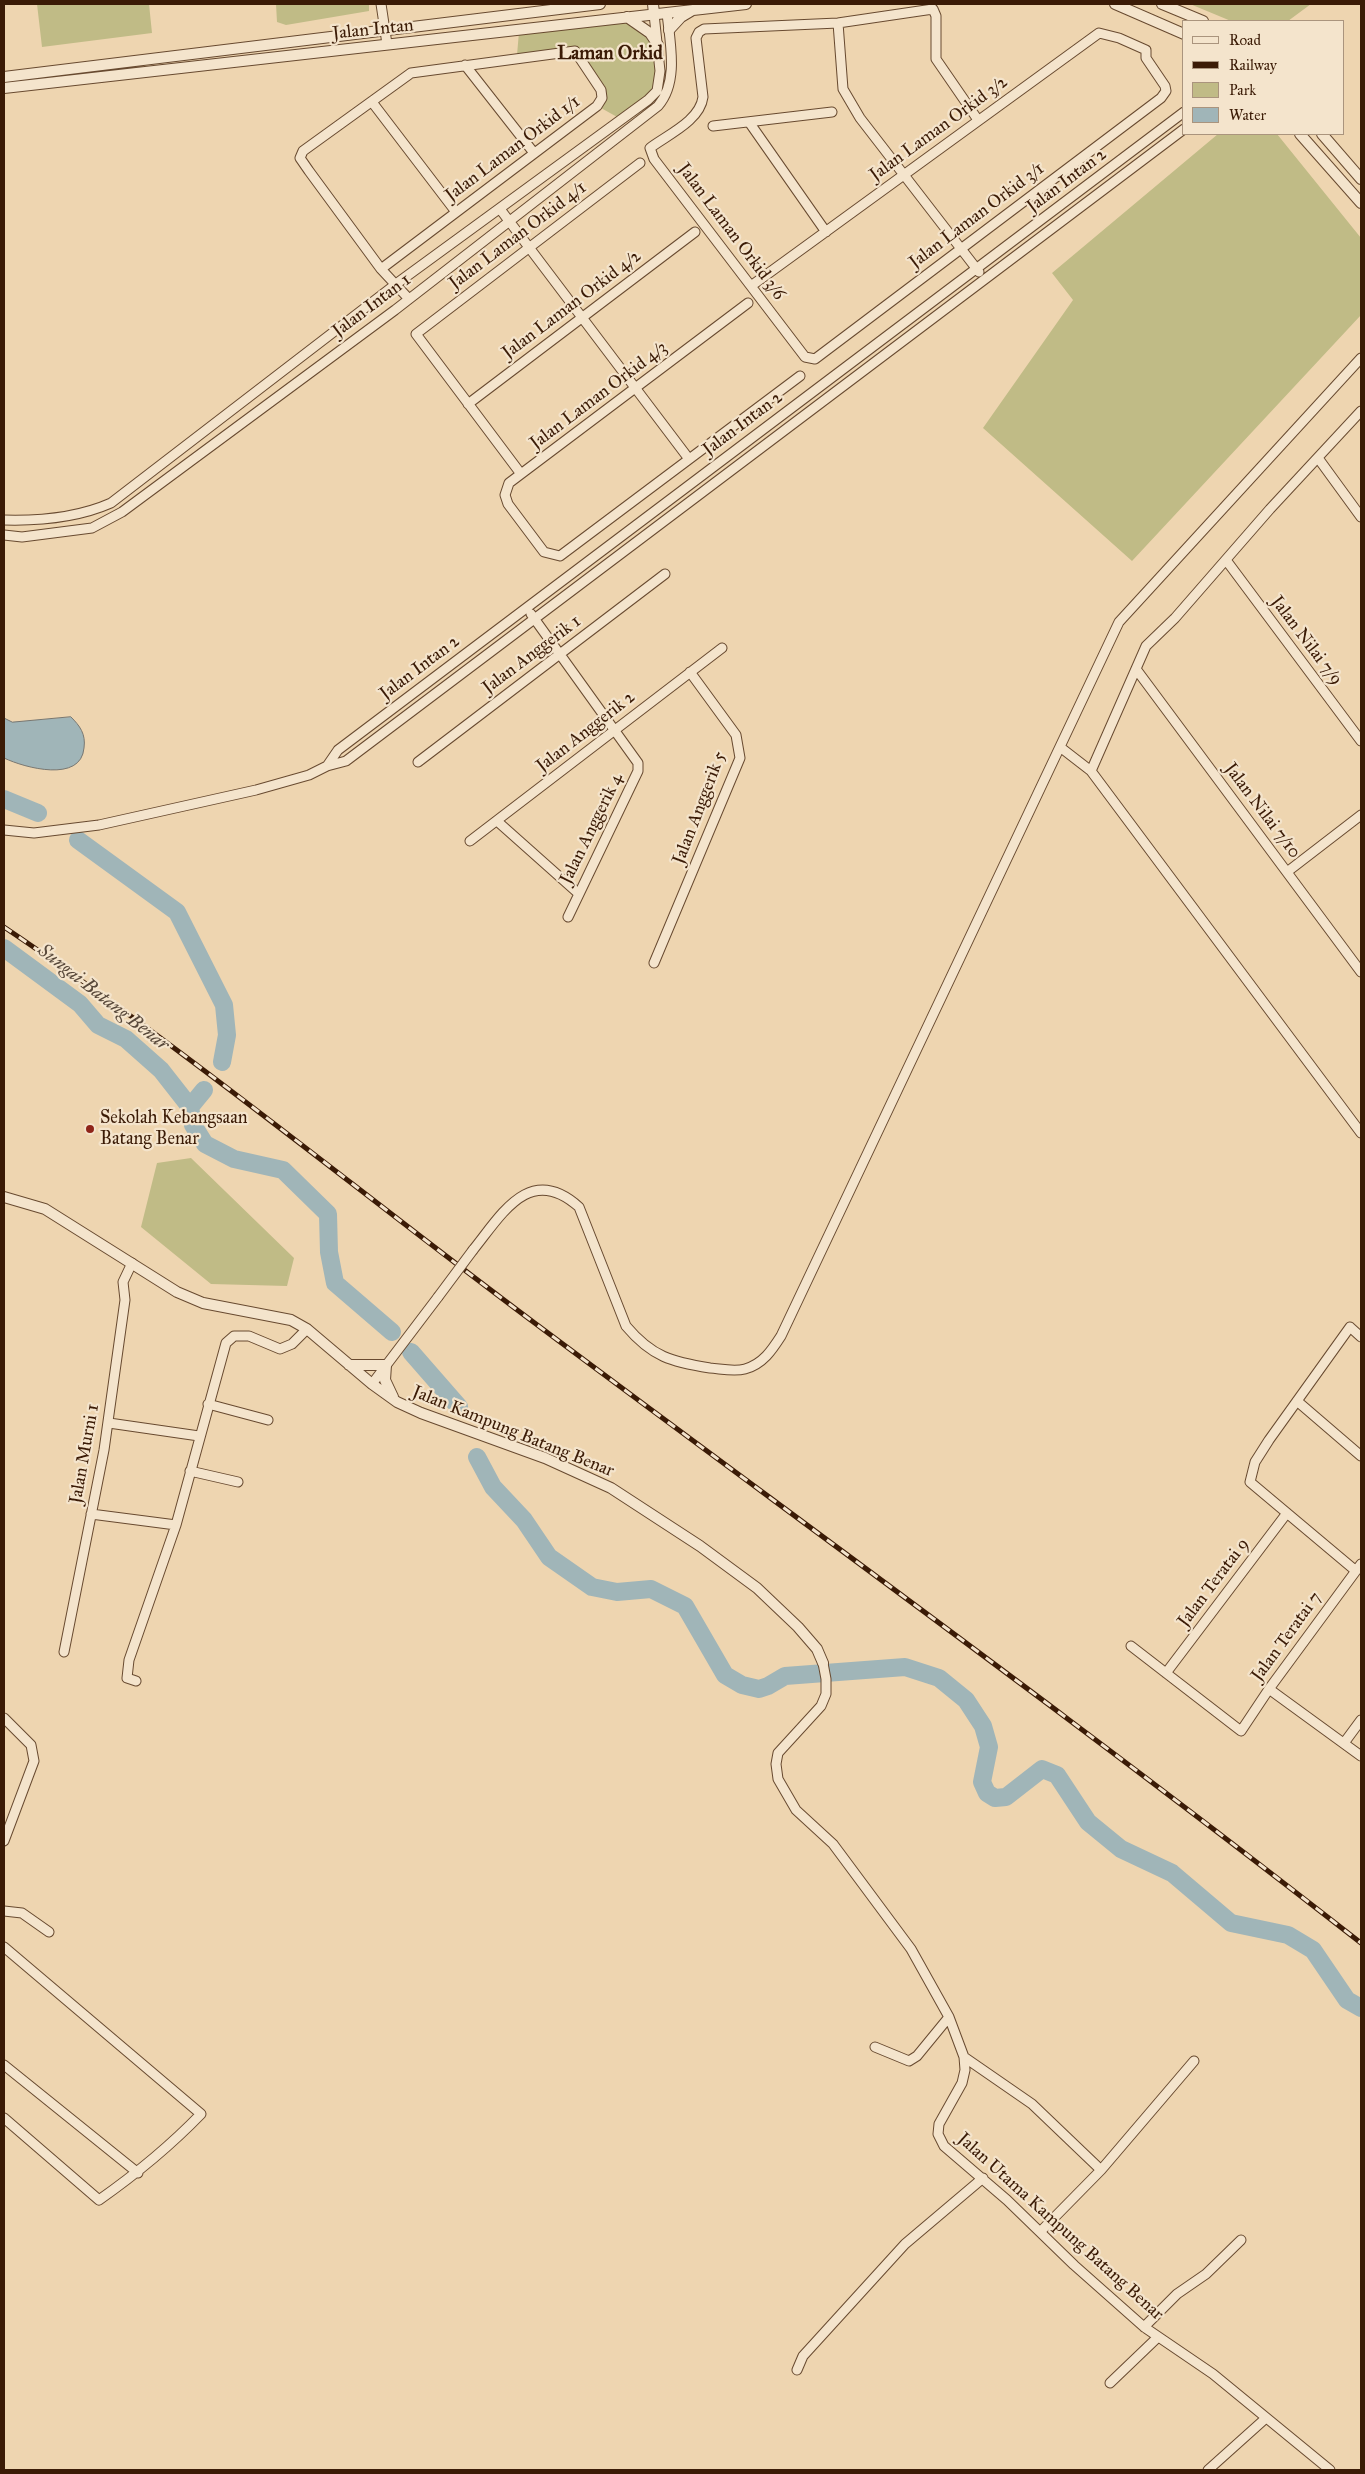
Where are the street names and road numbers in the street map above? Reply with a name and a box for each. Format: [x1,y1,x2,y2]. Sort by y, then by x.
street label: Jalan Intan [331,15,415,45]
street label: Jalan Laman Orkid 3/2 [866,72,1012,186]
street label: Jalan Laman Orkid 1/1 [441,91,585,207]
street label: Jalan Intan 2 [1023,144,1111,218]
street label: Jalan Laman Orkid 3/1 [905,158,1049,274]
street label: Jalan Laman Orkid 3/6 [673,159,789,305]
street label: Jalan Laman Orkid 4/1 [445,177,591,295]
street label: Jalan Laman Orkid 4/2 [498,246,646,364]
street label: Jalan Intan 1 [329,270,415,342]
street label: Jalan Laman Orkid 4/3 [526,337,672,455]
street label: Jalan Intan 2 [699,387,787,461]
street label: Jalan Nilai 7/9 [1265,592,1347,690]
street label: Jalan Anggerik 1 [478,611,586,699]
street label: Jalan Intan 2 [376,631,464,705]
street label: Jalan Anggerik 2 [532,687,640,777]
street label: Jalan Anggerik 5 [669,749,731,867]
street label: Jalan Nilai 7/10 [1219,759,1305,863]
street label: Jalan Anggerik 4 [556,770,628,888]
street label: Jalan Kampung Batang Benar [409,1382,617,1482]
street label: Jalan Murni 1 [66,1402,104,1506]
street label: Jalan Teratai 9 [1174,1534,1254,1632]
street label: Jalan Teratai 7 [1247,1588,1327,1686]
street label: Jalan Utama Kampung Batang Benar [952,2129,1168,2325]

